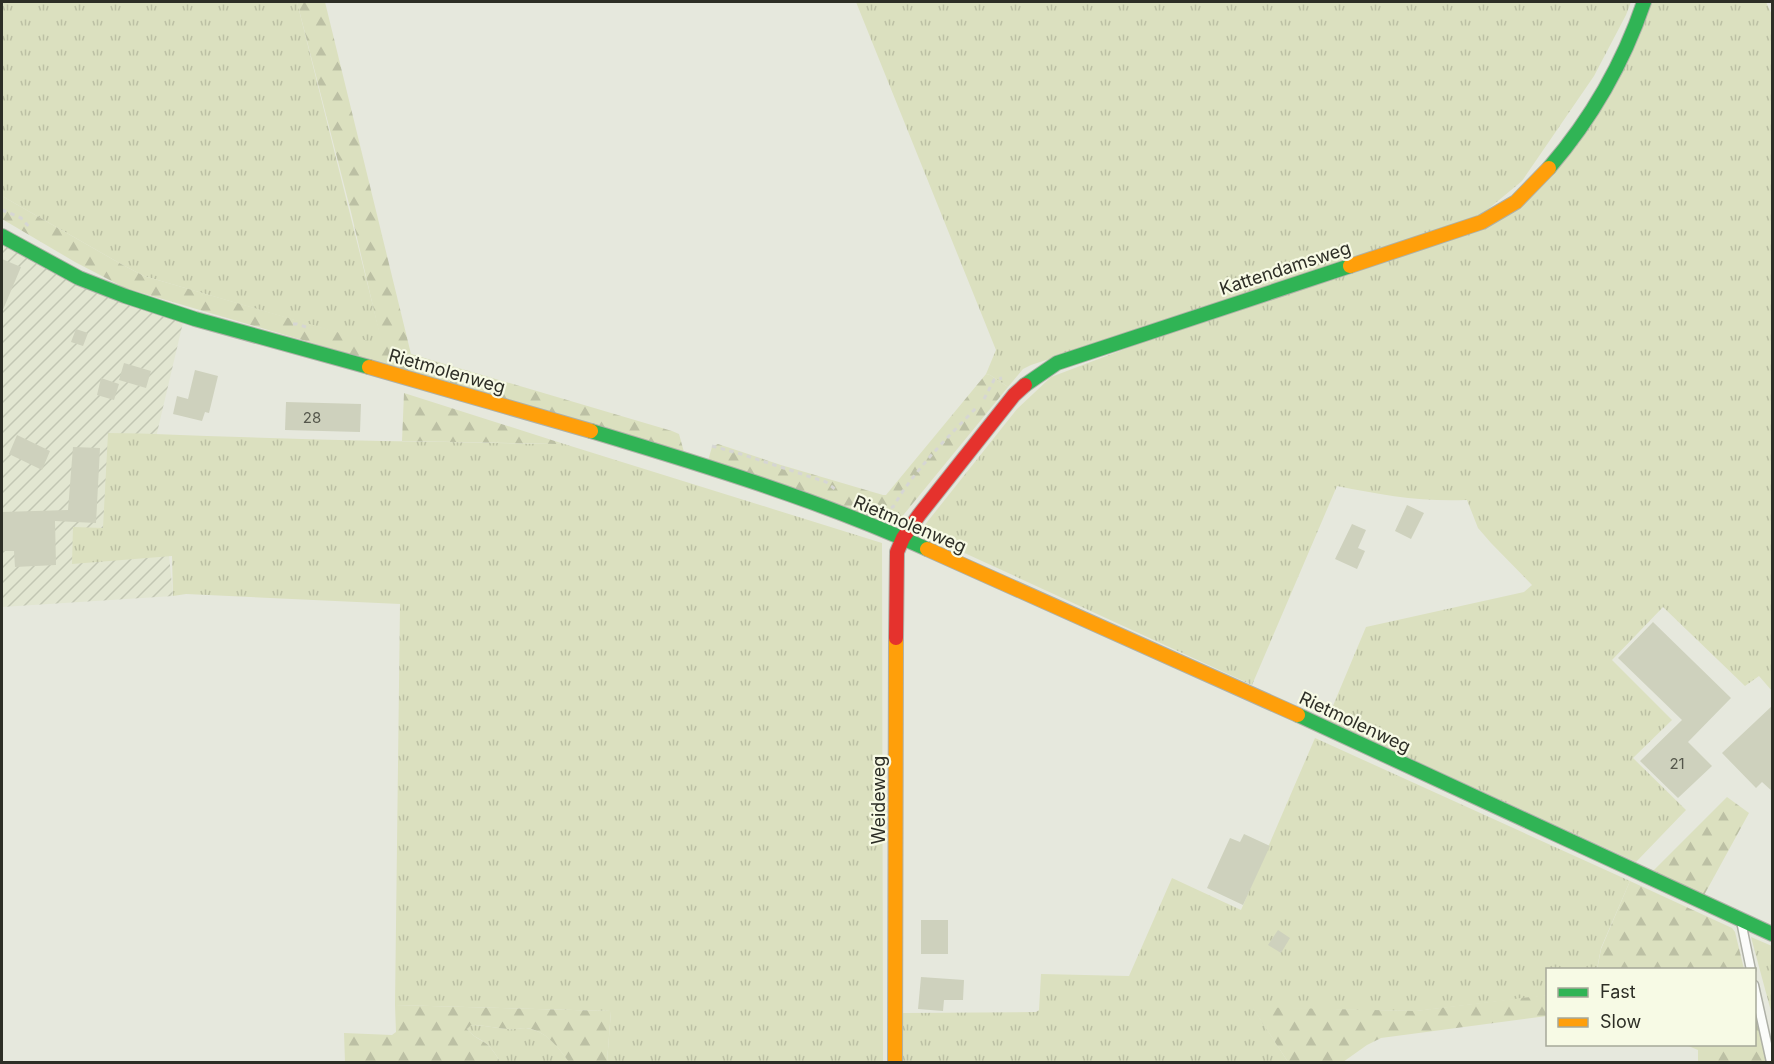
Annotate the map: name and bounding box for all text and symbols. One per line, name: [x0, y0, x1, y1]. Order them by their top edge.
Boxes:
street label: Kattendamsweg: [1217, 237, 1353, 299]
street label: Rietmolenweg: [386, 344, 508, 398]
house number: 28: [303, 408, 321, 427]
street label: Rietmolenweg: [851, 491, 969, 557]
street label: Rietmolenweg: [1296, 687, 1414, 757]
house number: 21: [1669, 754, 1685, 773]
street label: Weideweg: [868, 756, 889, 844]
legend: [1546, 968, 1756, 1046]
text: Fast: [1600, 981, 1636, 1002]
text: Slow: [1600, 1011, 1641, 1032]

